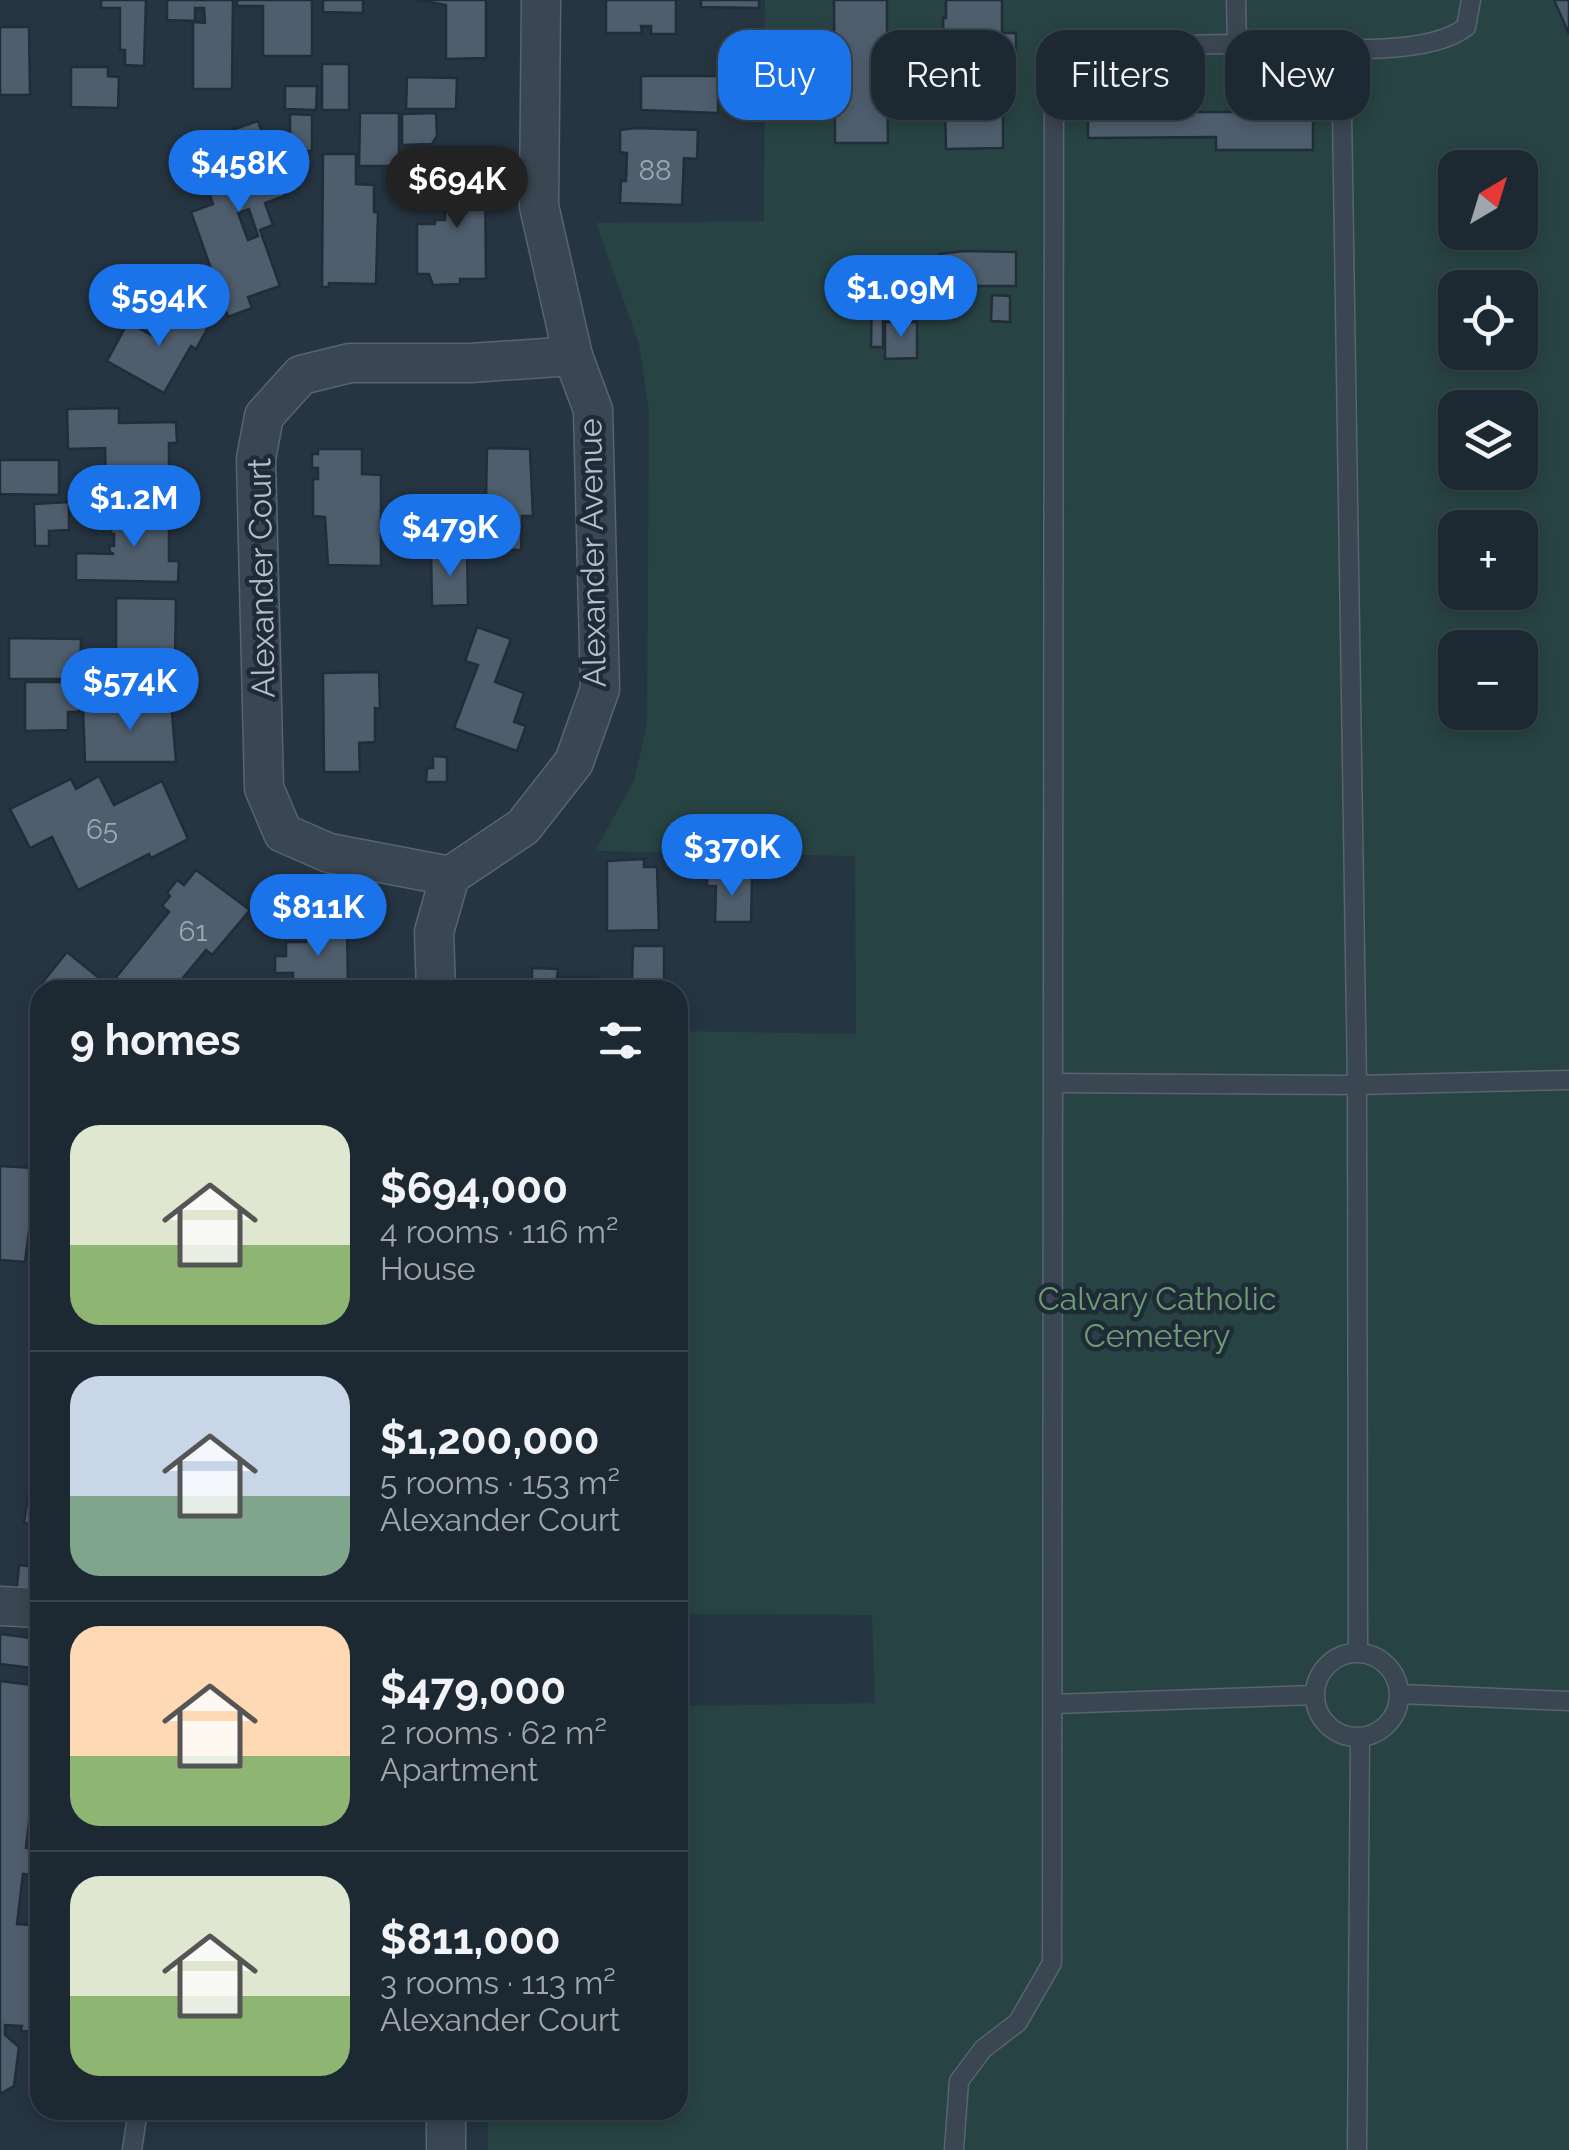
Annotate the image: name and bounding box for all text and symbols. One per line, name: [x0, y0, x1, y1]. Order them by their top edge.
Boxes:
chip: Buy: [718, 30, 851, 120]
chip: Rent: [871, 30, 1016, 120]
chip: Filters: [1036, 30, 1205, 120]
chip: New: [1225, 30, 1370, 120]
pin: $458K: [169, 130, 309, 215]
text: $458K: [190, 144, 288, 181]
pin: $694K: [387, 146, 527, 231]
north arrow: [1438, 150, 1538, 250]
map controls: [1438, 150, 1538, 730]
house number: 88: [638, 154, 672, 187]
text: $694K: [408, 160, 506, 197]
pin: $1.09M: [820, 255, 982, 340]
pin: $594K: [89, 264, 229, 349]
text: $1.09M: [846, 269, 956, 306]
button: locate: [1438, 270, 1538, 370]
text: $594K: [111, 278, 207, 315]
button: layers: [1438, 390, 1538, 490]
street label: Alexander Avenue: [571, 418, 613, 688]
street label: Alexander Court: [240, 457, 282, 698]
pin: $1.2M: [64, 465, 204, 550]
text: $1.2M: [89, 479, 179, 516]
pin: $479K: [380, 494, 520, 579]
text: $479K: [402, 508, 498, 545]
button: +: [1438, 510, 1538, 610]
button: −: [1438, 630, 1538, 730]
pin: $574K: [60, 648, 200, 733]
text: $574K: [83, 662, 177, 699]
house number: 65: [86, 813, 118, 846]
pin: $370K: [662, 814, 802, 899]
text: $370K: [684, 828, 780, 865]
pin: $811K: [248, 874, 388, 959]
text: $811K: [272, 888, 364, 925]
house number: 61: [179, 915, 207, 948]
icon: filters: [593, 1013, 648, 1068]
text: 9 homes: [70, 1016, 241, 1065]
text: $694,000: [380, 1164, 568, 1213]
icon: home: [150, 1165, 270, 1285]
text: 4 rooms · 116 m²: [380, 1213, 618, 1250]
text: House: [380, 1250, 476, 1287]
park label: Calvary Catholic Cemetery: [1038, 1280, 1276, 1354]
text: $1,200,000: [380, 1415, 600, 1464]
icon: home: [150, 1416, 270, 1536]
text: 5 rooms · 153 m²: [380, 1464, 620, 1501]
text: Alexander Court: [380, 1501, 620, 1538]
text: $479,000: [380, 1665, 566, 1714]
icon: home: [150, 1666, 270, 1786]
text: 2 rooms · 62 m²: [380, 1714, 607, 1751]
text: Apartment: [380, 1751, 538, 1788]
text: $811,000: [380, 1915, 561, 1964]
icon: home: [150, 1916, 270, 2036]
text: 3 rooms · 113 m²: [380, 1964, 616, 2001]
text: Alexander Court: [380, 2001, 620, 2038]

